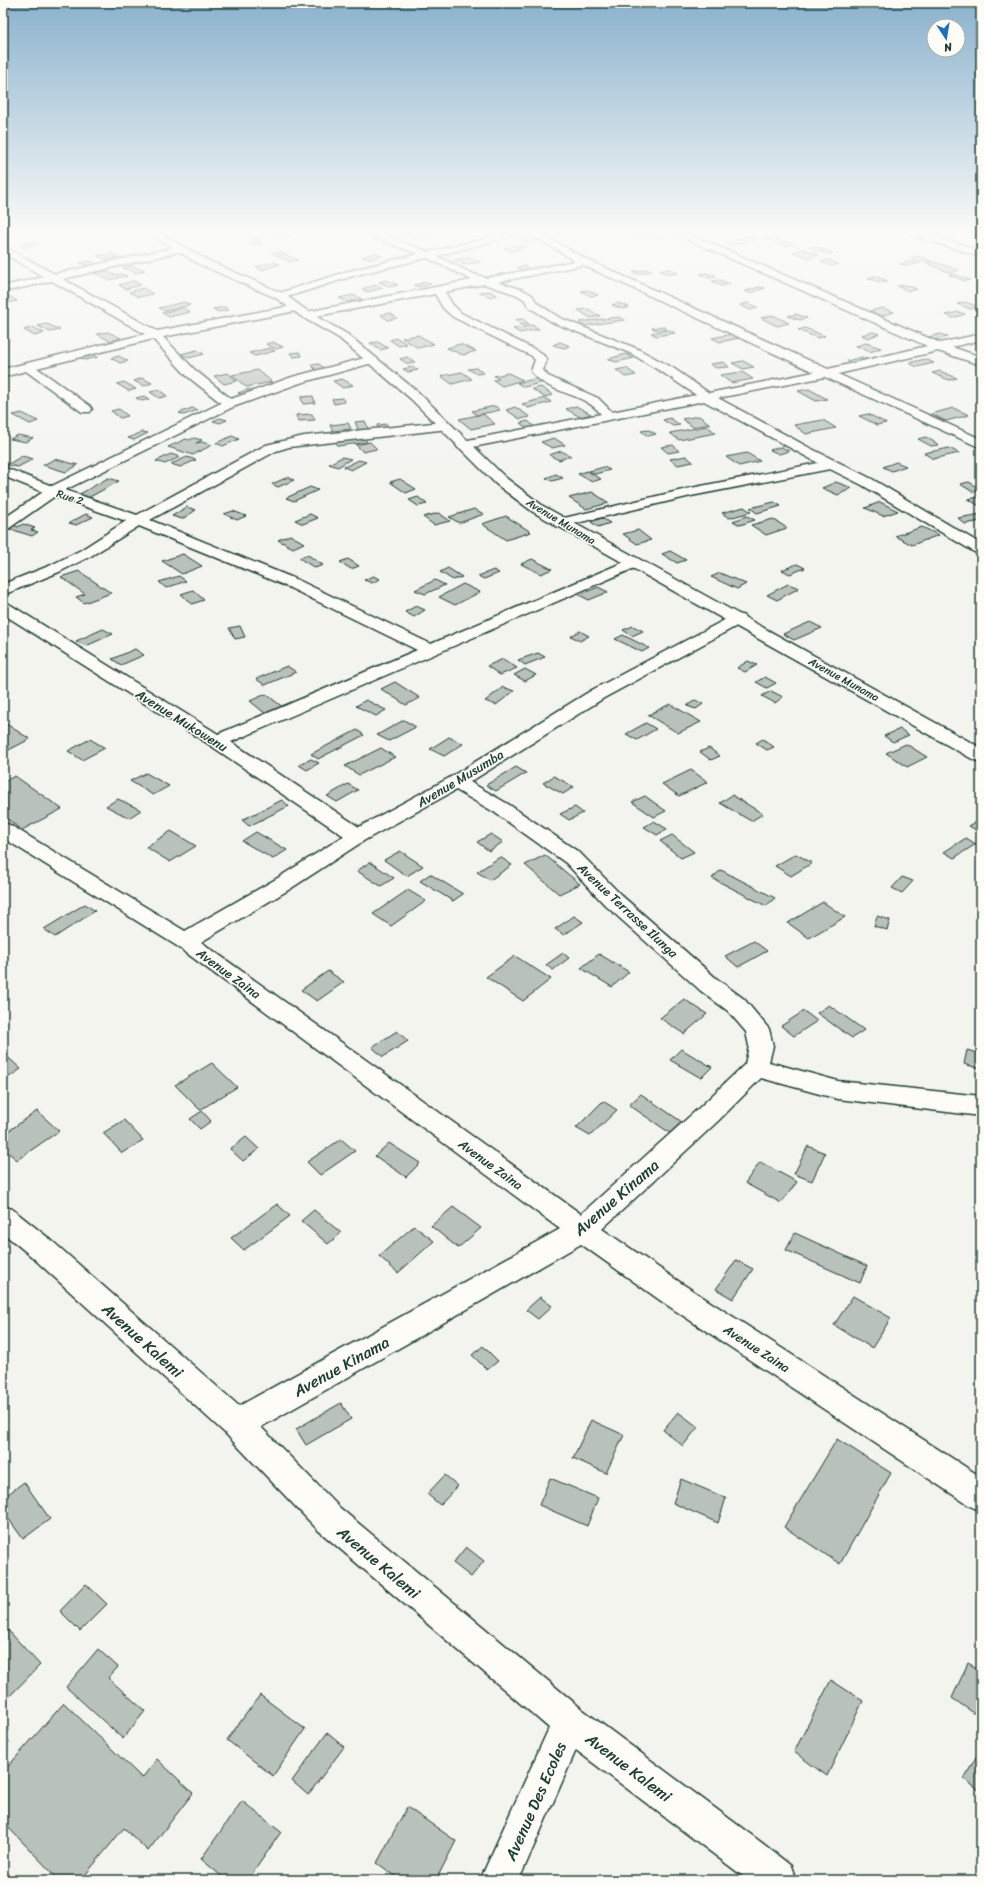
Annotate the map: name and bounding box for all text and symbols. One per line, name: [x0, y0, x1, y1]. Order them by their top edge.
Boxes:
north arrow: [926, 18, 966, 58]
text: N: [942, 37, 955, 57]
street label: Rue 2: [54, 484, 86, 511]
street label: Avenue Munama: [521, 493, 600, 550]
street label: Avenue Munama: [804, 652, 883, 707]
street label: Avenue Mukowenu: [130, 682, 232, 758]
street label: Avenue Musumba: [411, 743, 509, 814]
street label: Avenue Terrasse Ilunga: [571, 856, 684, 964]
street label: Avenue Zaina: [191, 941, 266, 1005]
street label: Avenue Zaina: [453, 1132, 528, 1196]
street label: Avenue Kinama: [566, 1152, 666, 1244]
street label: Avenue Kalemi: [94, 1295, 191, 1386]
street label: Avenue Zaina: [718, 1318, 795, 1379]
street label: Avenue Kinama: [287, 1328, 395, 1405]
street label: Avenue Kalemi: [329, 1518, 428, 1607]
street label: Avenue Kalemi: [578, 1724, 679, 1810]
street label: Avenue Des Ecoles: [496, 1737, 575, 1866]

